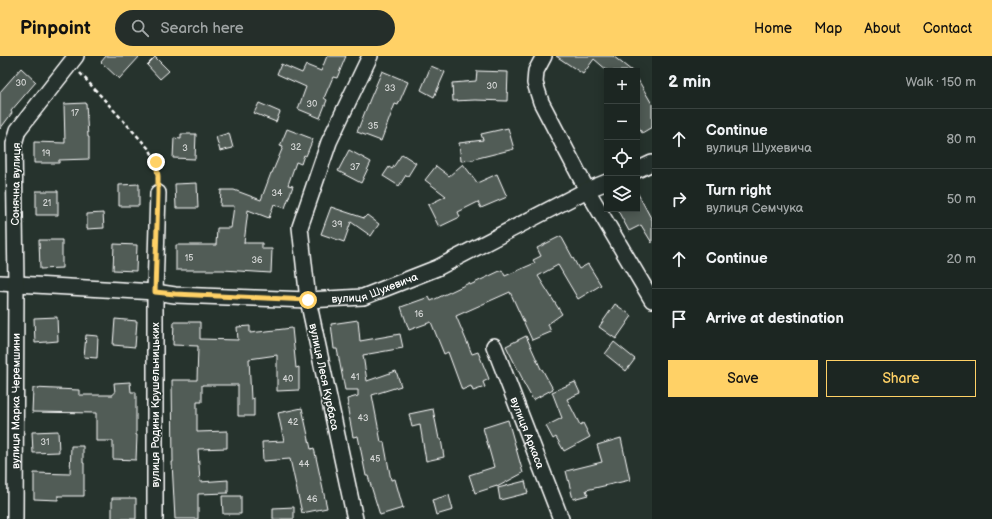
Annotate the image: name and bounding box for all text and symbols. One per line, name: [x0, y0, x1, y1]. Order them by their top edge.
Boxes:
search box: [115, 10, 395, 46]
text: Pinpoint: [20, 17, 91, 40]
icon: search: [129, 17, 151, 39]
text: Search here: [161, 19, 244, 38]
text: Home: [754, 20, 792, 37]
text: Map: [814, 20, 842, 37]
text: About: [864, 20, 901, 37]
text: Contact: [923, 20, 972, 37]
map controls: [604, 68, 640, 212]
button: +: [604, 68, 640, 104]
text: 2 min: [668, 72, 711, 92]
text: Walk · 150 m: [905, 74, 976, 90]
house number: 30: [16, 78, 26, 89]
house number: 30: [487, 81, 497, 92]
house number: 33: [384, 83, 396, 94]
house number: 30: [307, 99, 317, 110]
button: −: [604, 104, 640, 140]
house number: 17: [71, 108, 80, 119]
house number: 35: [368, 121, 378, 132]
text: Continue: [706, 121, 768, 140]
icon: ahead: [668, 128, 690, 150]
text: 80 m: [947, 131, 976, 147]
button: locate: [604, 140, 640, 176]
text: вулиця Шухевича: [706, 140, 812, 156]
house number: 32: [291, 142, 302, 153]
street label: Сонячна вулиця: [9, 143, 23, 225]
house number: 3: [182, 143, 188, 154]
house number: 19: [42, 148, 50, 159]
route end: [147, 153, 165, 171]
house number: 37: [350, 162, 361, 173]
button: layers: [604, 176, 640, 212]
text: Turn right: [706, 181, 771, 200]
house number: 34: [271, 188, 283, 199]
icon: right: [668, 188, 690, 210]
text: 50 m: [947, 191, 976, 207]
house number: 21: [43, 198, 51, 209]
text: вулиця Семчука: [706, 200, 804, 216]
house number: 39: [332, 219, 342, 230]
icon: ahead: [668, 248, 690, 270]
text: Continue: [706, 249, 768, 268]
text: 20 m: [946, 251, 976, 267]
house number: 15: [185, 253, 193, 264]
house number: 36: [251, 255, 263, 266]
street label: вулиця Шухевича: [331, 270, 420, 305]
route start: [299, 291, 317, 309]
icon: arrive: [668, 308, 690, 330]
house number: 16: [415, 309, 424, 320]
text: Arrive at destination: [706, 309, 844, 328]
street label: вулиця Родини Крушельницьких: [149, 322, 162, 488]
street label: вулиця Леся Курбаса: [306, 322, 342, 432]
street label: вулиця Марка Черемшини: [9, 333, 22, 469]
button: Save: [668, 360, 818, 397]
button: Share: [826, 360, 976, 397]
house number: 41: [351, 372, 359, 383]
house number: 40: [283, 374, 293, 385]
street label: вулиця Аркаса: [508, 395, 548, 471]
house number: 43: [357, 413, 369, 424]
house number: 42: [288, 417, 299, 428]
house number: 31: [40, 437, 50, 448]
house number: 45: [370, 454, 380, 465]
house number: 44: [299, 459, 310, 470]
house number: 46: [307, 494, 318, 505]

